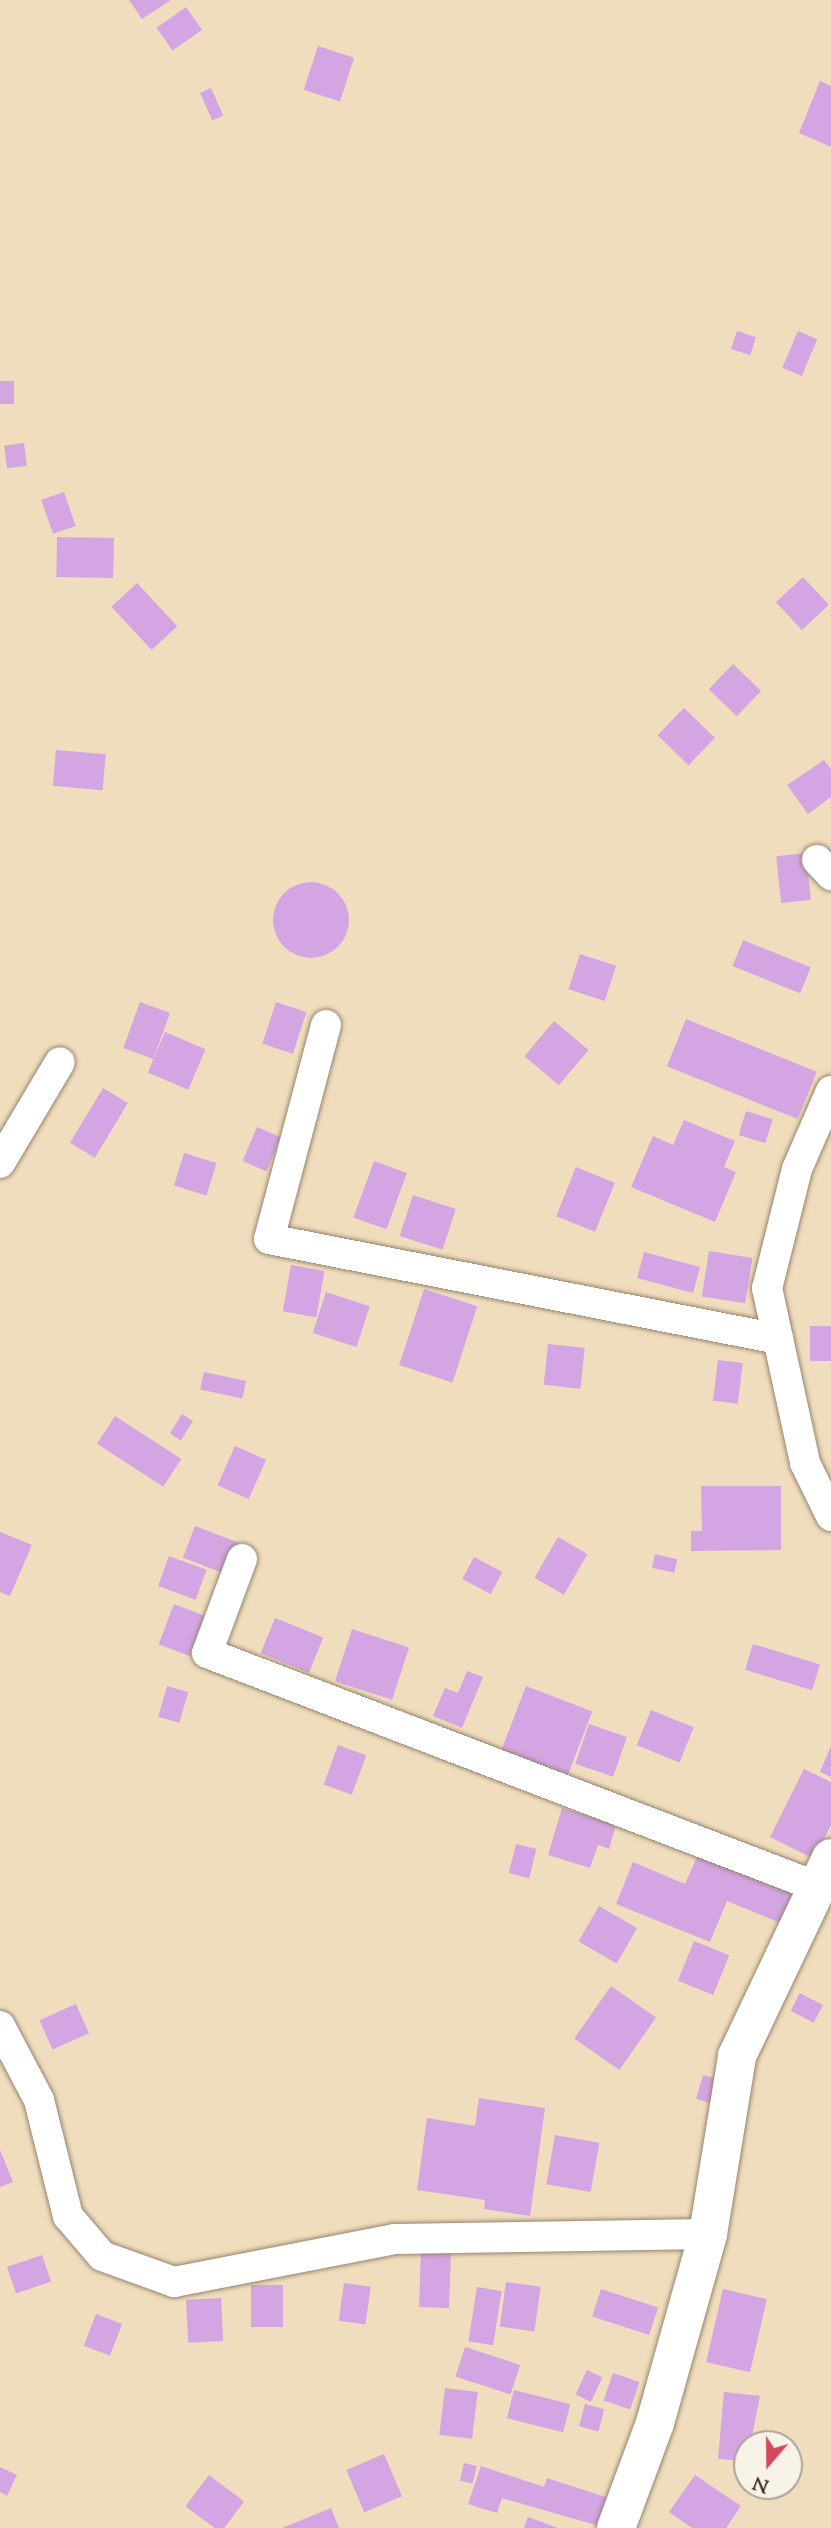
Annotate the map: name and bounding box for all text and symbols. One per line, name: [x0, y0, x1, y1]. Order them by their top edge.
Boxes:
north arrow: [733, 2430, 803, 2500]
text: N: [750, 2468, 773, 2499]

